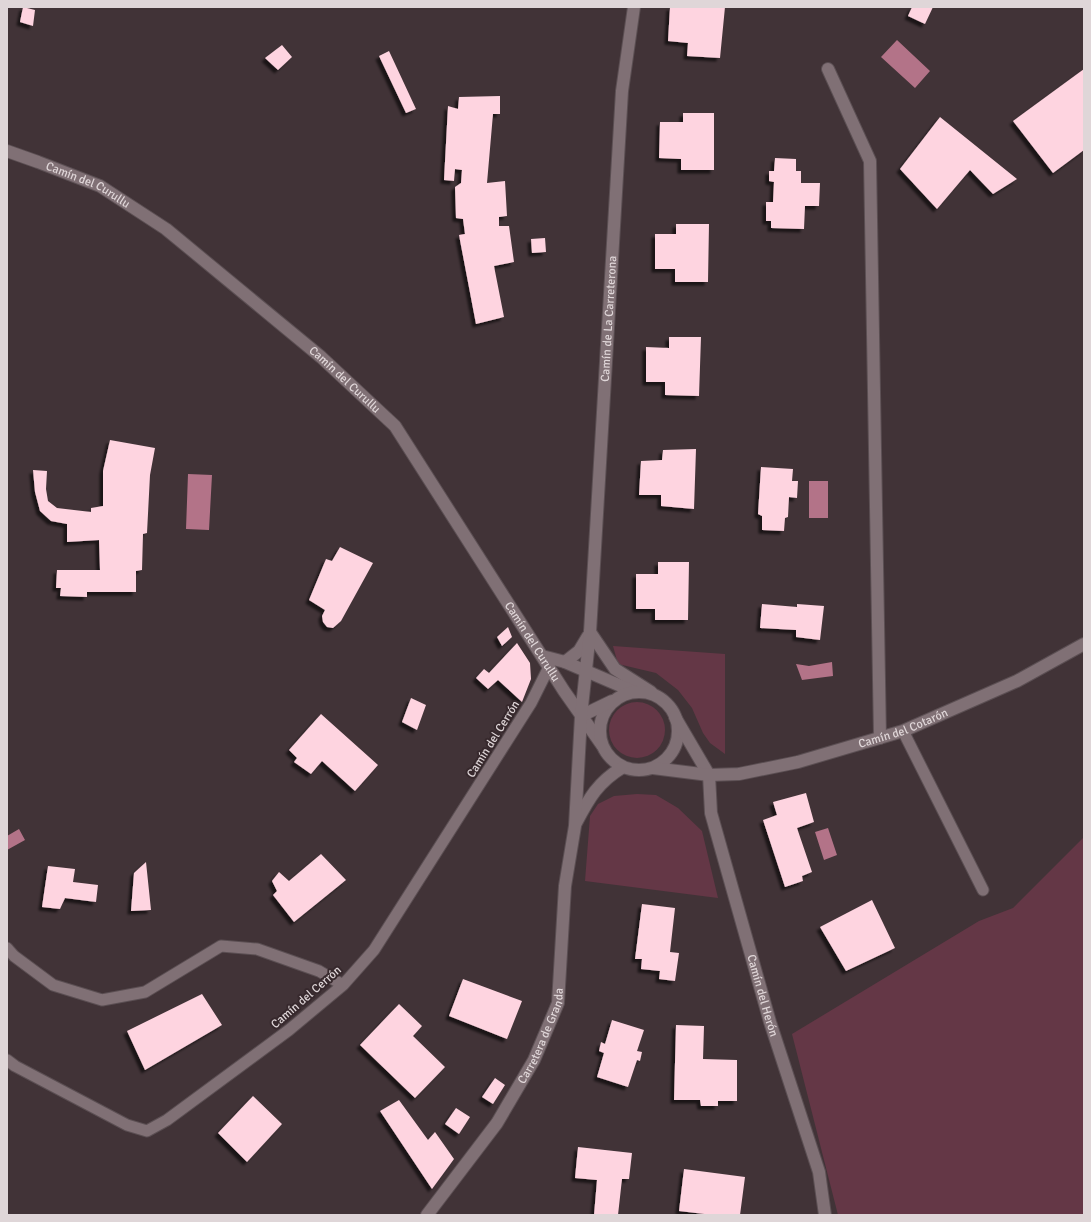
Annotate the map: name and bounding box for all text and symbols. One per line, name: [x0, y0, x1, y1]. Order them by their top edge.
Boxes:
street label: Camín del Curullu: [44, 159, 133, 212]
street label: Camín de La Carreterona: [598, 255, 620, 382]
street label: Camín del Curullu: [306, 343, 383, 417]
street label: Camín del Curullu: [501, 599, 563, 685]
street label: Camín del Cerrón: [464, 698, 523, 781]
street label: Camín del Cotarón: [857, 705, 950, 752]
street label: Camín del Herón: [743, 953, 781, 1039]
street label: Camín del Cerrón: [268, 963, 345, 1032]
street label: Carretera de Granda: [515, 987, 567, 1087]

